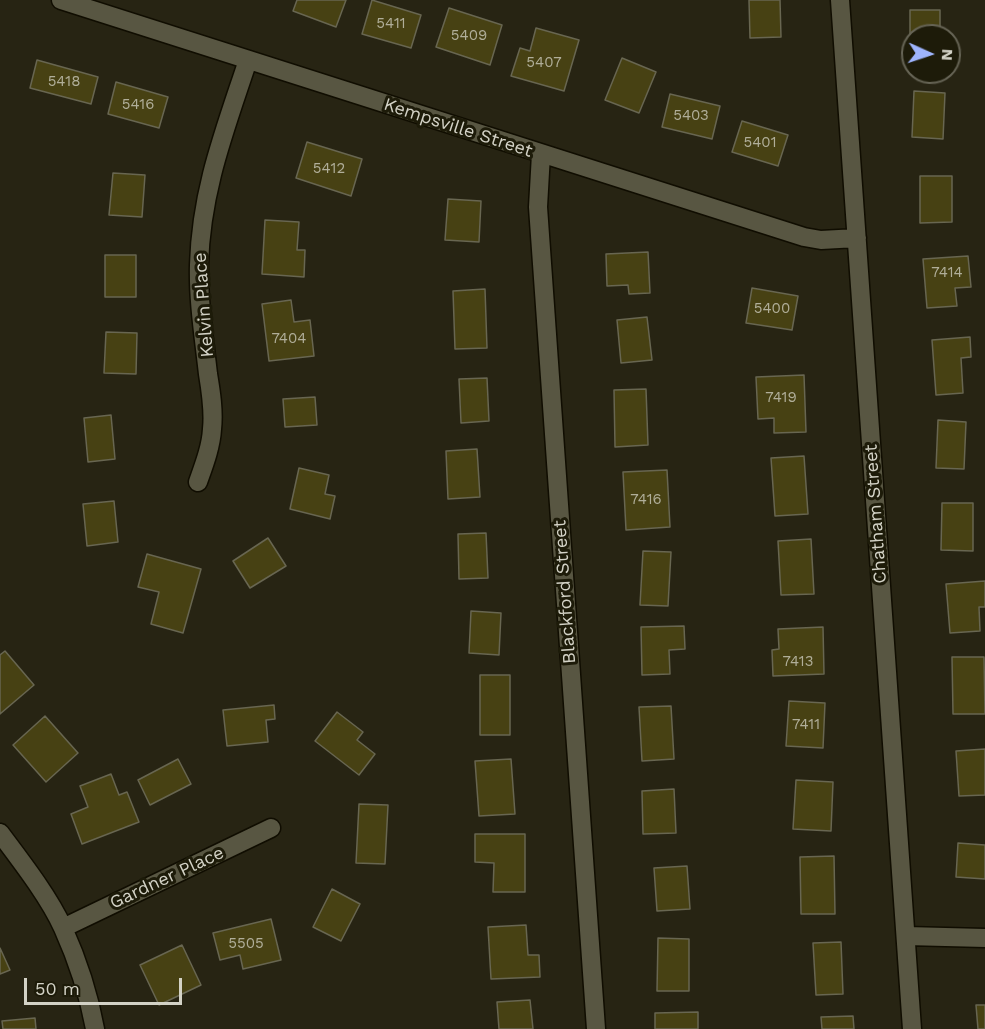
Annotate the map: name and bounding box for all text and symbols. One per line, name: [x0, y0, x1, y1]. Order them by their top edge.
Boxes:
house number: 5411: [376, 15, 406, 33]
north arrow: [901, 24, 961, 84]
house number: 5409: [451, 27, 487, 45]
text: N: [938, 48, 957, 61]
house number: 5407: [526, 54, 562, 72]
house number: 5418: [48, 73, 80, 91]
street label: Kempsville Street: [381, 94, 535, 162]
house number: 5416: [122, 96, 154, 114]
house number: 5403: [673, 107, 709, 125]
house number: 5401: [743, 134, 777, 152]
house number: 5412: [313, 160, 345, 178]
street label: Kelvin Place: [190, 252, 218, 358]
house number: 7414: [931, 264, 963, 282]
house number: 5400: [754, 300, 790, 318]
house number: 7404: [271, 330, 307, 348]
house number: 7419: [765, 389, 797, 407]
street label: Chatham Street: [860, 444, 892, 584]
house number: 7416: [630, 491, 662, 509]
street label: Blackford Street: [549, 519, 581, 665]
house number: 7413: [783, 653, 813, 671]
house number: 7411: [792, 716, 820, 734]
street label: Gardner Place: [106, 842, 228, 914]
house number: 5505: [228, 935, 264, 953]
scale bar: [27, 966, 184, 1004]
text: 50 m: [35, 978, 80, 999]

